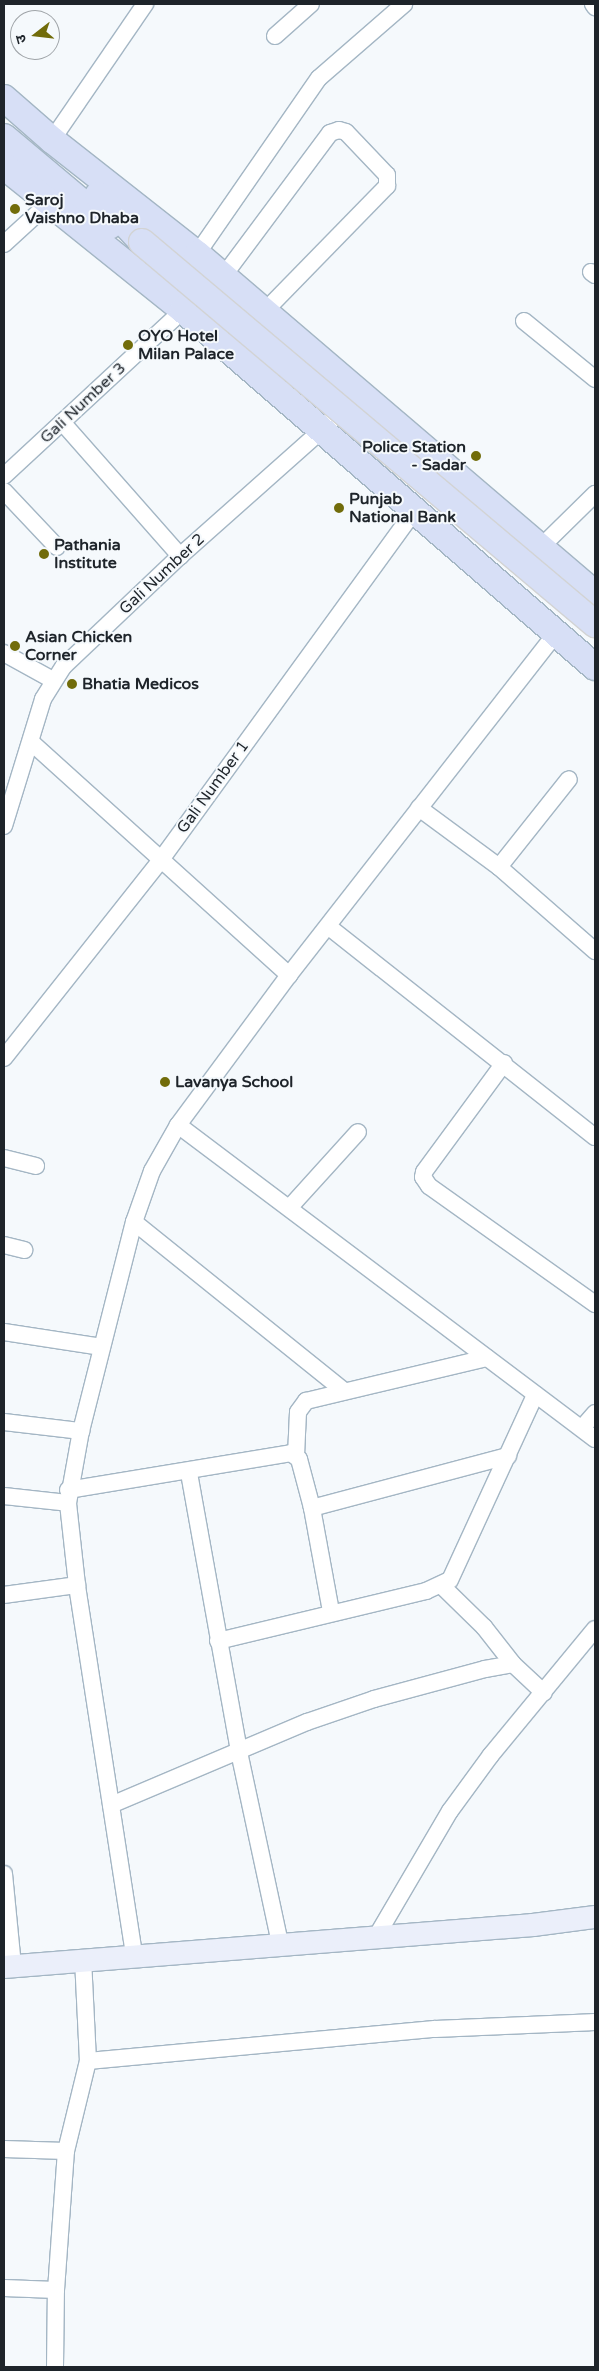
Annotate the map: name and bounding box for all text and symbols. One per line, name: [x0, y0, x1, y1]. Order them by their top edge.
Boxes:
north arrow: [10, 10, 60, 60]
text: उ: [12, 33, 30, 45]
place label: Saroj Vaishno Dhaba: [25, 190, 139, 228]
marker: Saroj Vaishno Dhaba: [9, 203, 21, 215]
place label: OYO Hotel Milan Palace: [138, 326, 234, 364]
marker: OYO Hotel Milan Palace: [122, 339, 134, 351]
street label: Gali Number 3: [36, 359, 130, 447]
place label: Police Station - Sadar: [362, 437, 466, 475]
marker: Police Station - Sadar: [470, 450, 482, 462]
place label: Punjab National Bank: [349, 489, 456, 527]
marker: Punjab National Bank: [333, 502, 345, 514]
street label: Gali Number 2: [115, 530, 209, 618]
place label: Pathania Institute: [54, 535, 121, 573]
marker: Pathania Institute: [38, 548, 50, 560]
place label: Asian Chicken Corner: [25, 627, 132, 665]
marker: Asian Chicken Corner: [9, 640, 21, 652]
place label: Bhatia Medicos: [82, 674, 199, 694]
marker: Bhatia Medicos: [66, 678, 78, 690]
street label: Gali Number 1: [173, 737, 253, 837]
place label: Lavanya School: [175, 1072, 293, 1092]
marker: Lavanya School: [159, 1076, 171, 1088]

